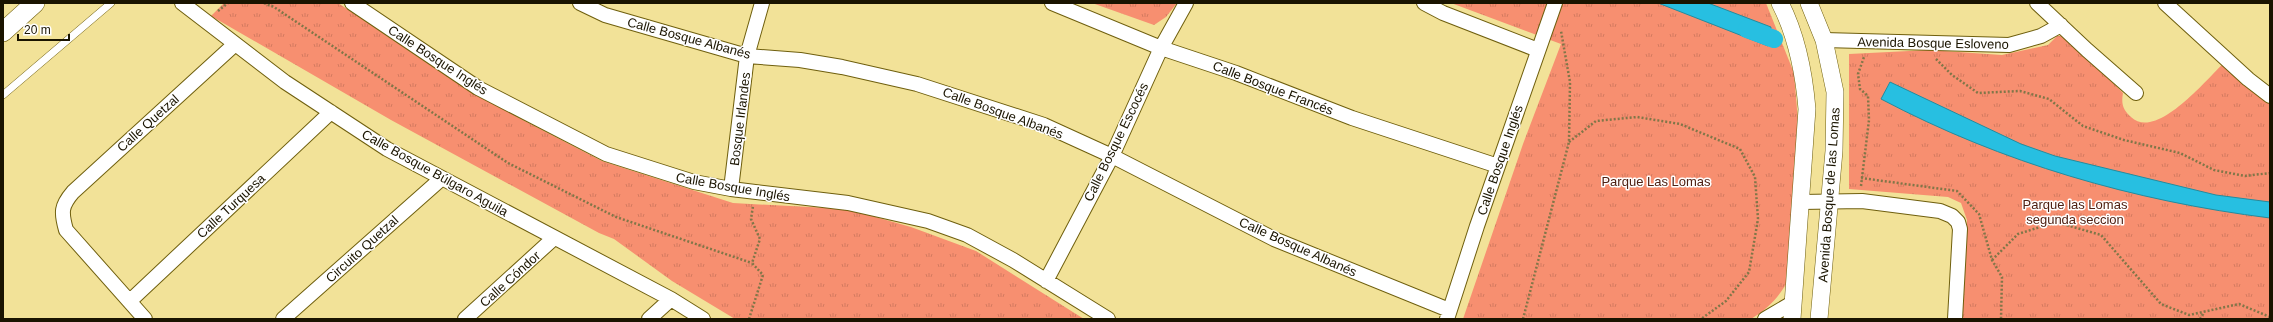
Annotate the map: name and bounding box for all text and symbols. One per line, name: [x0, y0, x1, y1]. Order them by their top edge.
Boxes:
street label: Calle Bosque Albanés: [626, 14, 753, 62]
scale bar: [18, 16, 69, 42]
street label: Calle Bosque Inglés: [385, 22, 491, 98]
text: 20 m: [24, 23, 51, 37]
street label: Avenida Bosque Esloveno: [1857, 34, 2009, 52]
street label: Calle Bosque Francés: [1211, 58, 1336, 118]
street label: Bosque Irlandes: [727, 71, 753, 167]
street label: Calle Bosque Escocés: [1081, 80, 1151, 204]
street label: Calle Bosque Albanés: [941, 84, 1066, 142]
street label: Calle Quetzal: [114, 91, 182, 155]
street label: Calle Bosque Inglés: [1474, 102, 1526, 217]
street label: Avenida Bosque de las Lomas: [1815, 107, 1843, 283]
street label: Calle Bosque Búlgaro Aguila: [359, 126, 511, 220]
street label: Calle Turquesa: [194, 170, 269, 241]
street label: Calle Bosque Inglés: [675, 170, 792, 205]
park label: Parque Las Lomas: [1601, 174, 1711, 189]
park label: Parque las Lomas segunda seccion: [2023, 197, 2128, 227]
street label: Circuito Quetzal: [323, 212, 401, 286]
street label: Calle Bosque Albanés: [1237, 214, 1360, 280]
street label: Calle Cóndor: [477, 248, 544, 310]

